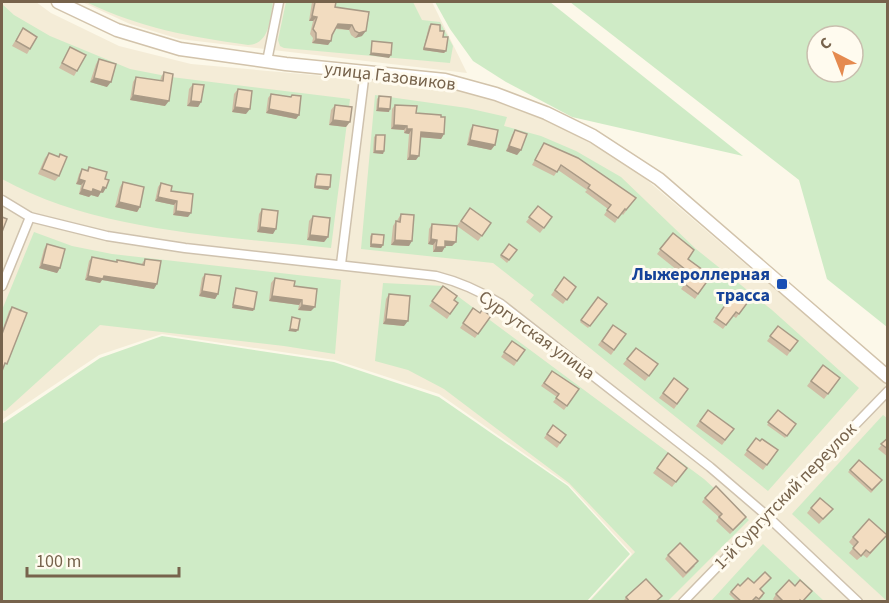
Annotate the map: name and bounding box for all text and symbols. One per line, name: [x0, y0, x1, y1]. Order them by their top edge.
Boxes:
north arrow: [805, 24, 865, 84]
text: С: [815, 32, 836, 55]
street label: улица Газовиков: [323, 56, 457, 97]
place label: Лыжероллерная трасса: [631, 262, 770, 308]
marker: Лыжероллерная трасса: [775, 277, 789, 291]
street label: Сургутская улица: [473, 285, 600, 386]
street label: 1-й Сургутский переулок: [708, 417, 862, 575]
scale bar: [27, 540, 178, 578]
text: 100 m: [36, 549, 81, 574]

